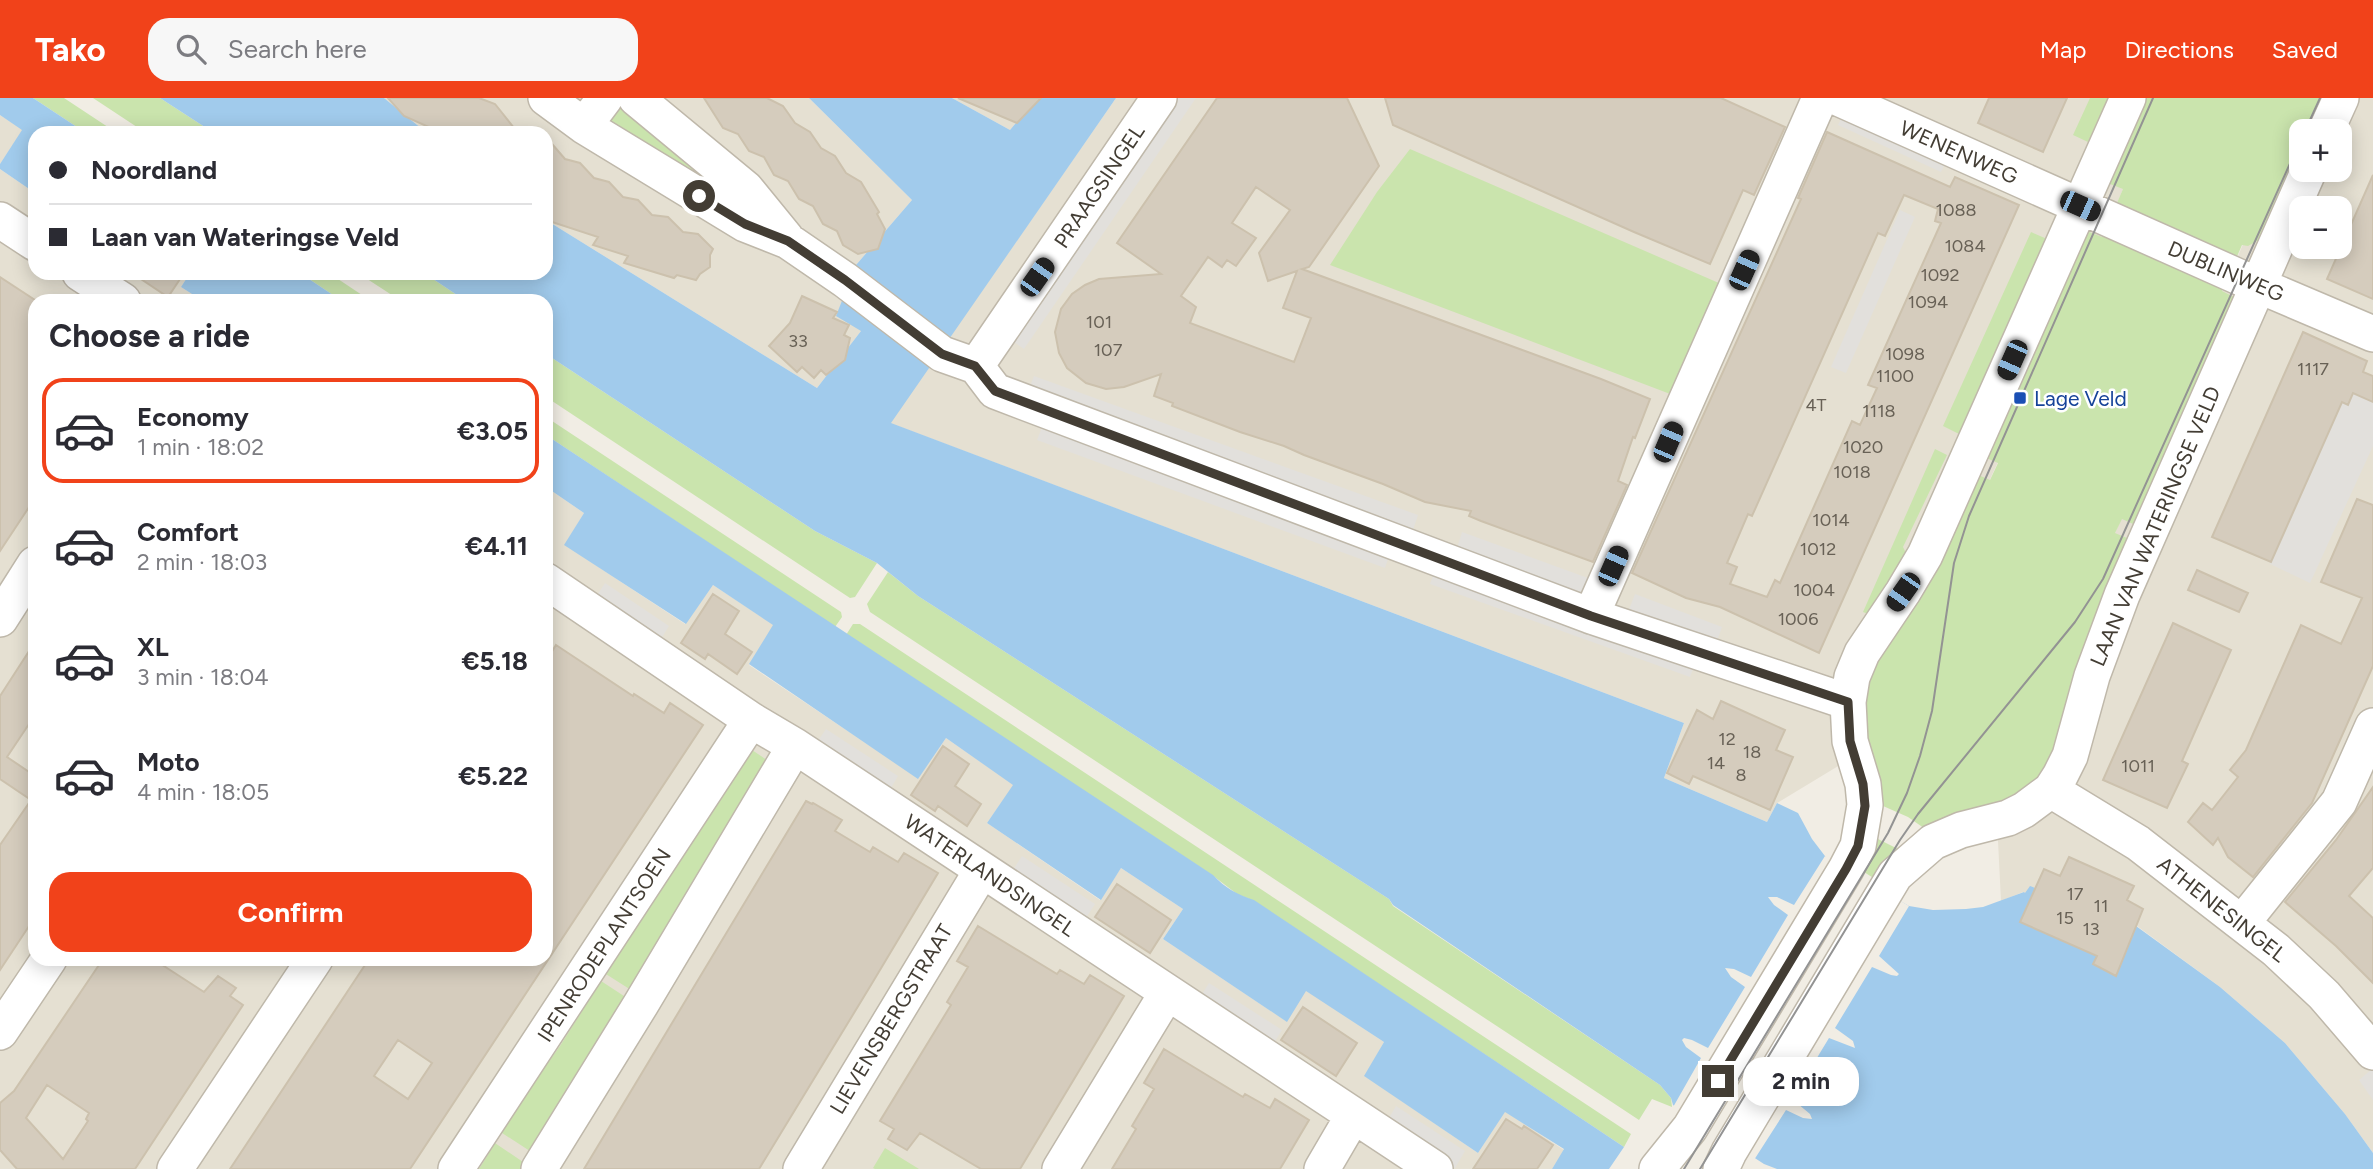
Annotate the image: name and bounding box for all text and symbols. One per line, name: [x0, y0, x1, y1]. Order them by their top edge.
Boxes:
search box: [148, 18, 638, 81]
text: Tako: [35, 30, 106, 69]
icon: search: [172, 30, 210, 68]
text: Search here: [228, 33, 367, 65]
text: Map: [2040, 35, 2086, 64]
text: Directions: [2124, 35, 2234, 64]
text: Saved: [2272, 35, 2338, 64]
street label: WENENWEG: [1896, 115, 2022, 189]
map controls: [2289, 119, 2352, 259]
button: +: [2289, 119, 2352, 182]
street label: PRAAGSINGEL: [1049, 120, 1149, 252]
text: Noordland: [91, 154, 217, 186]
route start: [683, 180, 715, 212]
car: [2057, 188, 2104, 224]
button: −: [2289, 196, 2352, 259]
house number: 1088: [1935, 199, 1977, 221]
text: Laan van Wateringse Veld: [91, 221, 399, 253]
house number: 1084: [1944, 235, 1986, 257]
street label: DUBLINWEG: [2164, 235, 2288, 307]
car: [1726, 247, 1763, 293]
car: [1017, 254, 1058, 300]
house number: 1092: [1920, 264, 1960, 286]
house number: 1094: [1908, 291, 1948, 313]
house number: 101: [1086, 311, 1112, 333]
text: Choose a ride: [49, 317, 250, 355]
house number: 33: [788, 330, 808, 352]
car: [1994, 337, 2031, 383]
house number: 107: [1094, 339, 1123, 361]
house number: 1098: [1885, 343, 1925, 365]
house number: 1117: [2297, 358, 2329, 380]
house number: 1100: [1876, 365, 1914, 387]
street label: LAAN VAN WATERINGSE VELD: [2085, 382, 2225, 670]
place label: Lage Veld: [2034, 386, 2127, 411]
marker: Lage Veld: [2012, 390, 2028, 406]
house number: 4T: [1805, 394, 1827, 416]
icon: car: [53, 399, 116, 462]
house number: 1118: [1862, 400, 1896, 422]
text: Economy: [137, 401, 249, 433]
text: €3.05: [457, 415, 528, 447]
car: [1651, 419, 1686, 465]
text: 1 min · 18:02: [137, 433, 264, 461]
house number: 1020: [1843, 436, 1883, 458]
house number: 1018: [1833, 461, 1871, 483]
house number: 1014: [1812, 509, 1850, 531]
icon: car: [53, 514, 116, 577]
text: Comfort: [137, 516, 239, 548]
text: €4.11: [465, 530, 528, 562]
house number: 1012: [1800, 538, 1836, 560]
car: [1595, 543, 1632, 589]
text: 2 min · 18:03: [137, 548, 267, 576]
car: [1883, 569, 1924, 615]
house number: 1004: [1793, 579, 1835, 601]
house number: 1006: [1778, 608, 1818, 630]
icon: car: [53, 629, 116, 692]
text: XL: [137, 631, 169, 663]
text: €5.18: [461, 645, 528, 677]
text: 3 min · 18:04: [137, 663, 269, 691]
house number: 12: [1718, 728, 1736, 750]
house number: 18: [1743, 741, 1761, 763]
icon: car: [53, 744, 116, 807]
text: Moto: [137, 746, 200, 778]
house number: 14: [1707, 752, 1725, 774]
house number: 1011: [2121, 755, 2155, 777]
text: €5.22: [458, 760, 528, 792]
house number: 8: [1735, 764, 1747, 786]
text: 4 min · 18:05: [137, 778, 269, 806]
street label: WATERLANDSINGEL: [900, 809, 1080, 941]
street label: IPENRODEPLANTSOEN: [532, 843, 676, 1047]
street label: ATHENESINGEL: [2153, 851, 2291, 967]
button: Confirm: [49, 872, 532, 952]
house number: 17: [2066, 883, 2084, 905]
house number: 11: [2094, 895, 2108, 917]
house number: 15: [2056, 907, 2074, 929]
house number: 13: [2082, 918, 2100, 940]
street label: LIEVENSBERGSTRAAT: [824, 919, 958, 1118]
callout: 2 min: [1742, 1056, 1858, 1105]
route end: [1702, 1065, 1734, 1097]
text: 2 min: [1772, 1067, 1830, 1095]

